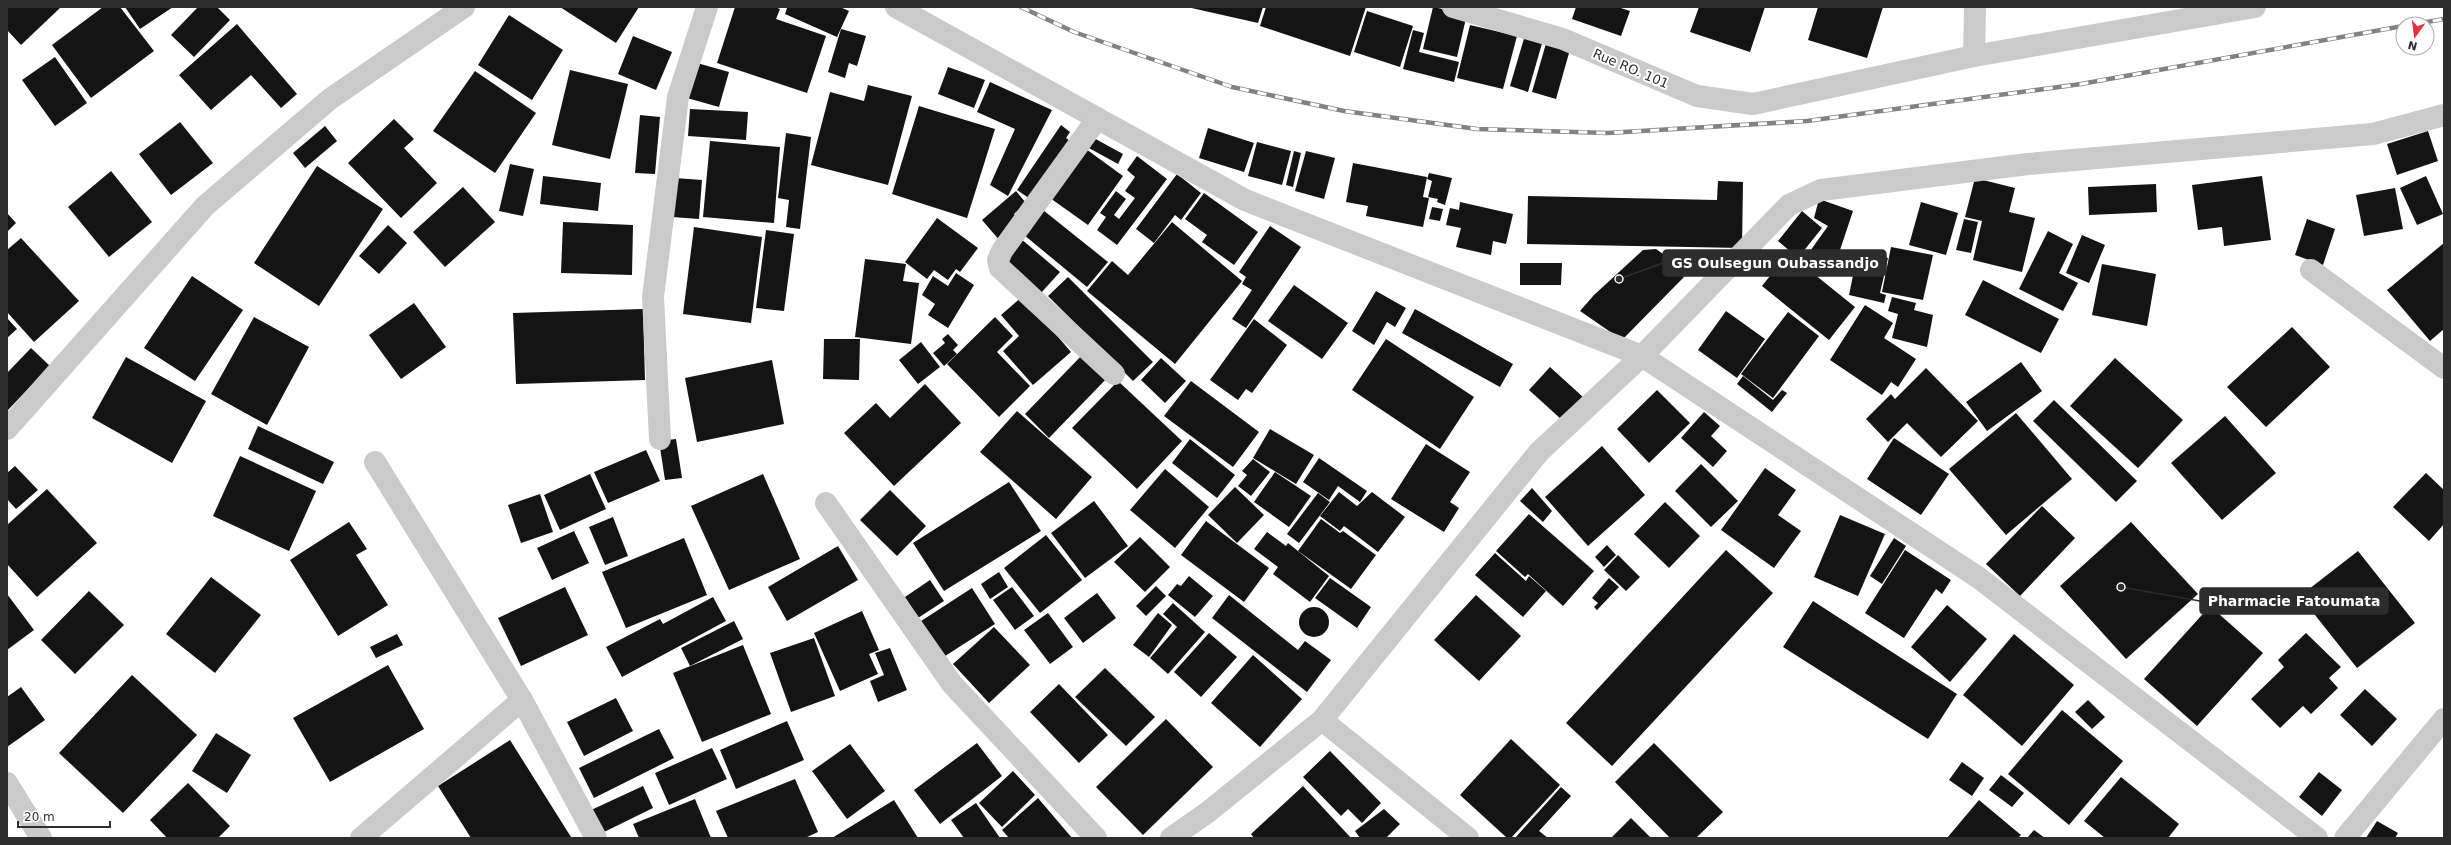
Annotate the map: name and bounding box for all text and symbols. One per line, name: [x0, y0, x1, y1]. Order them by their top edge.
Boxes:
north arrow: [2395, 16, 2435, 56]
text: N: [2407, 38, 2419, 53]
street label: Rue RO. 101: [1591, 46, 1671, 91]
callout: GS Oulsegun Oubassandjo: [1663, 250, 1886, 276]
text: GS Oulsegun Oubassandjo: [1671, 255, 1879, 271]
callout: Pharmacie Fatoumata: [2200, 588, 2388, 614]
text: Pharmacie Fatoumata: [2208, 593, 2380, 609]
scale bar: [18, 803, 110, 829]
text: 20 m: [24, 810, 55, 824]

